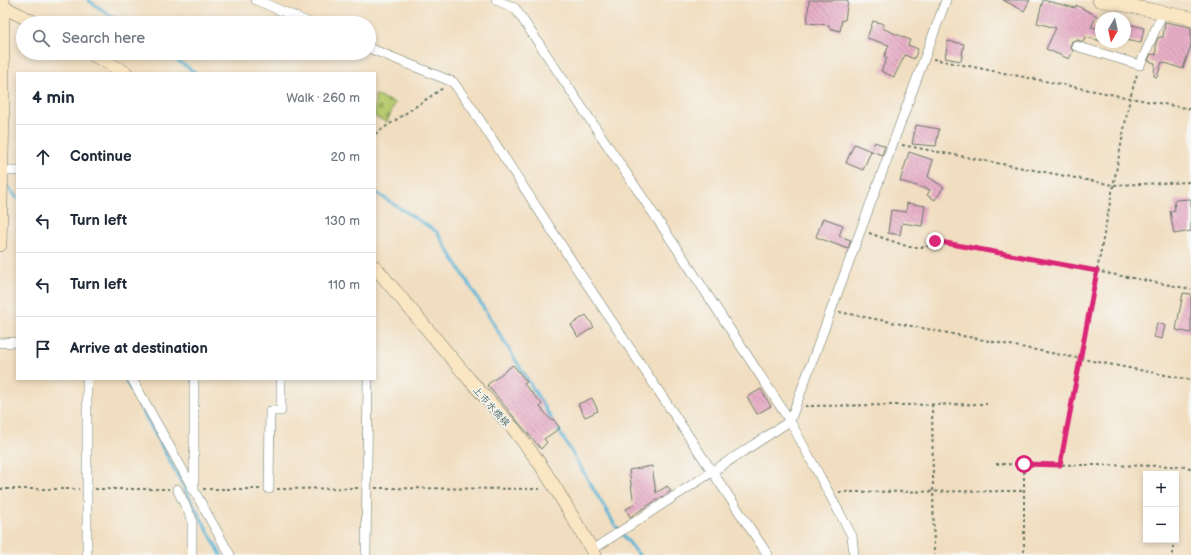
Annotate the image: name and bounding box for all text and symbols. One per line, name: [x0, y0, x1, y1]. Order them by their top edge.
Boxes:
north arrow: [1095, 12, 1131, 48]
search box: [16, 16, 376, 60]
icon: search: [30, 27, 52, 49]
text: Search here: [62, 29, 145, 48]
text: 4 min: [32, 88, 75, 108]
text: Walk · 260 m: [286, 90, 360, 106]
icon: ahead: [32, 146, 54, 168]
text: Continue: [70, 147, 132, 166]
text: 20 m: [330, 149, 360, 165]
icon: left: [32, 210, 54, 232]
text: Turn left: [70, 211, 127, 230]
text: 130 m: [325, 213, 360, 229]
route end: [926, 232, 944, 250]
icon: left: [32, 274, 54, 296]
text: Turn left: [70, 275, 127, 294]
text: 110 m: [328, 277, 360, 293]
icon: arrive: [32, 338, 54, 360]
text: Arrive at destination: [70, 339, 208, 358]
street label: 上市水橋線: [470, 384, 512, 429]
route start: [1015, 455, 1033, 473]
map controls: [1143, 471, 1179, 543]
button: +: [1143, 471, 1179, 507]
button: −: [1143, 507, 1179, 543]

